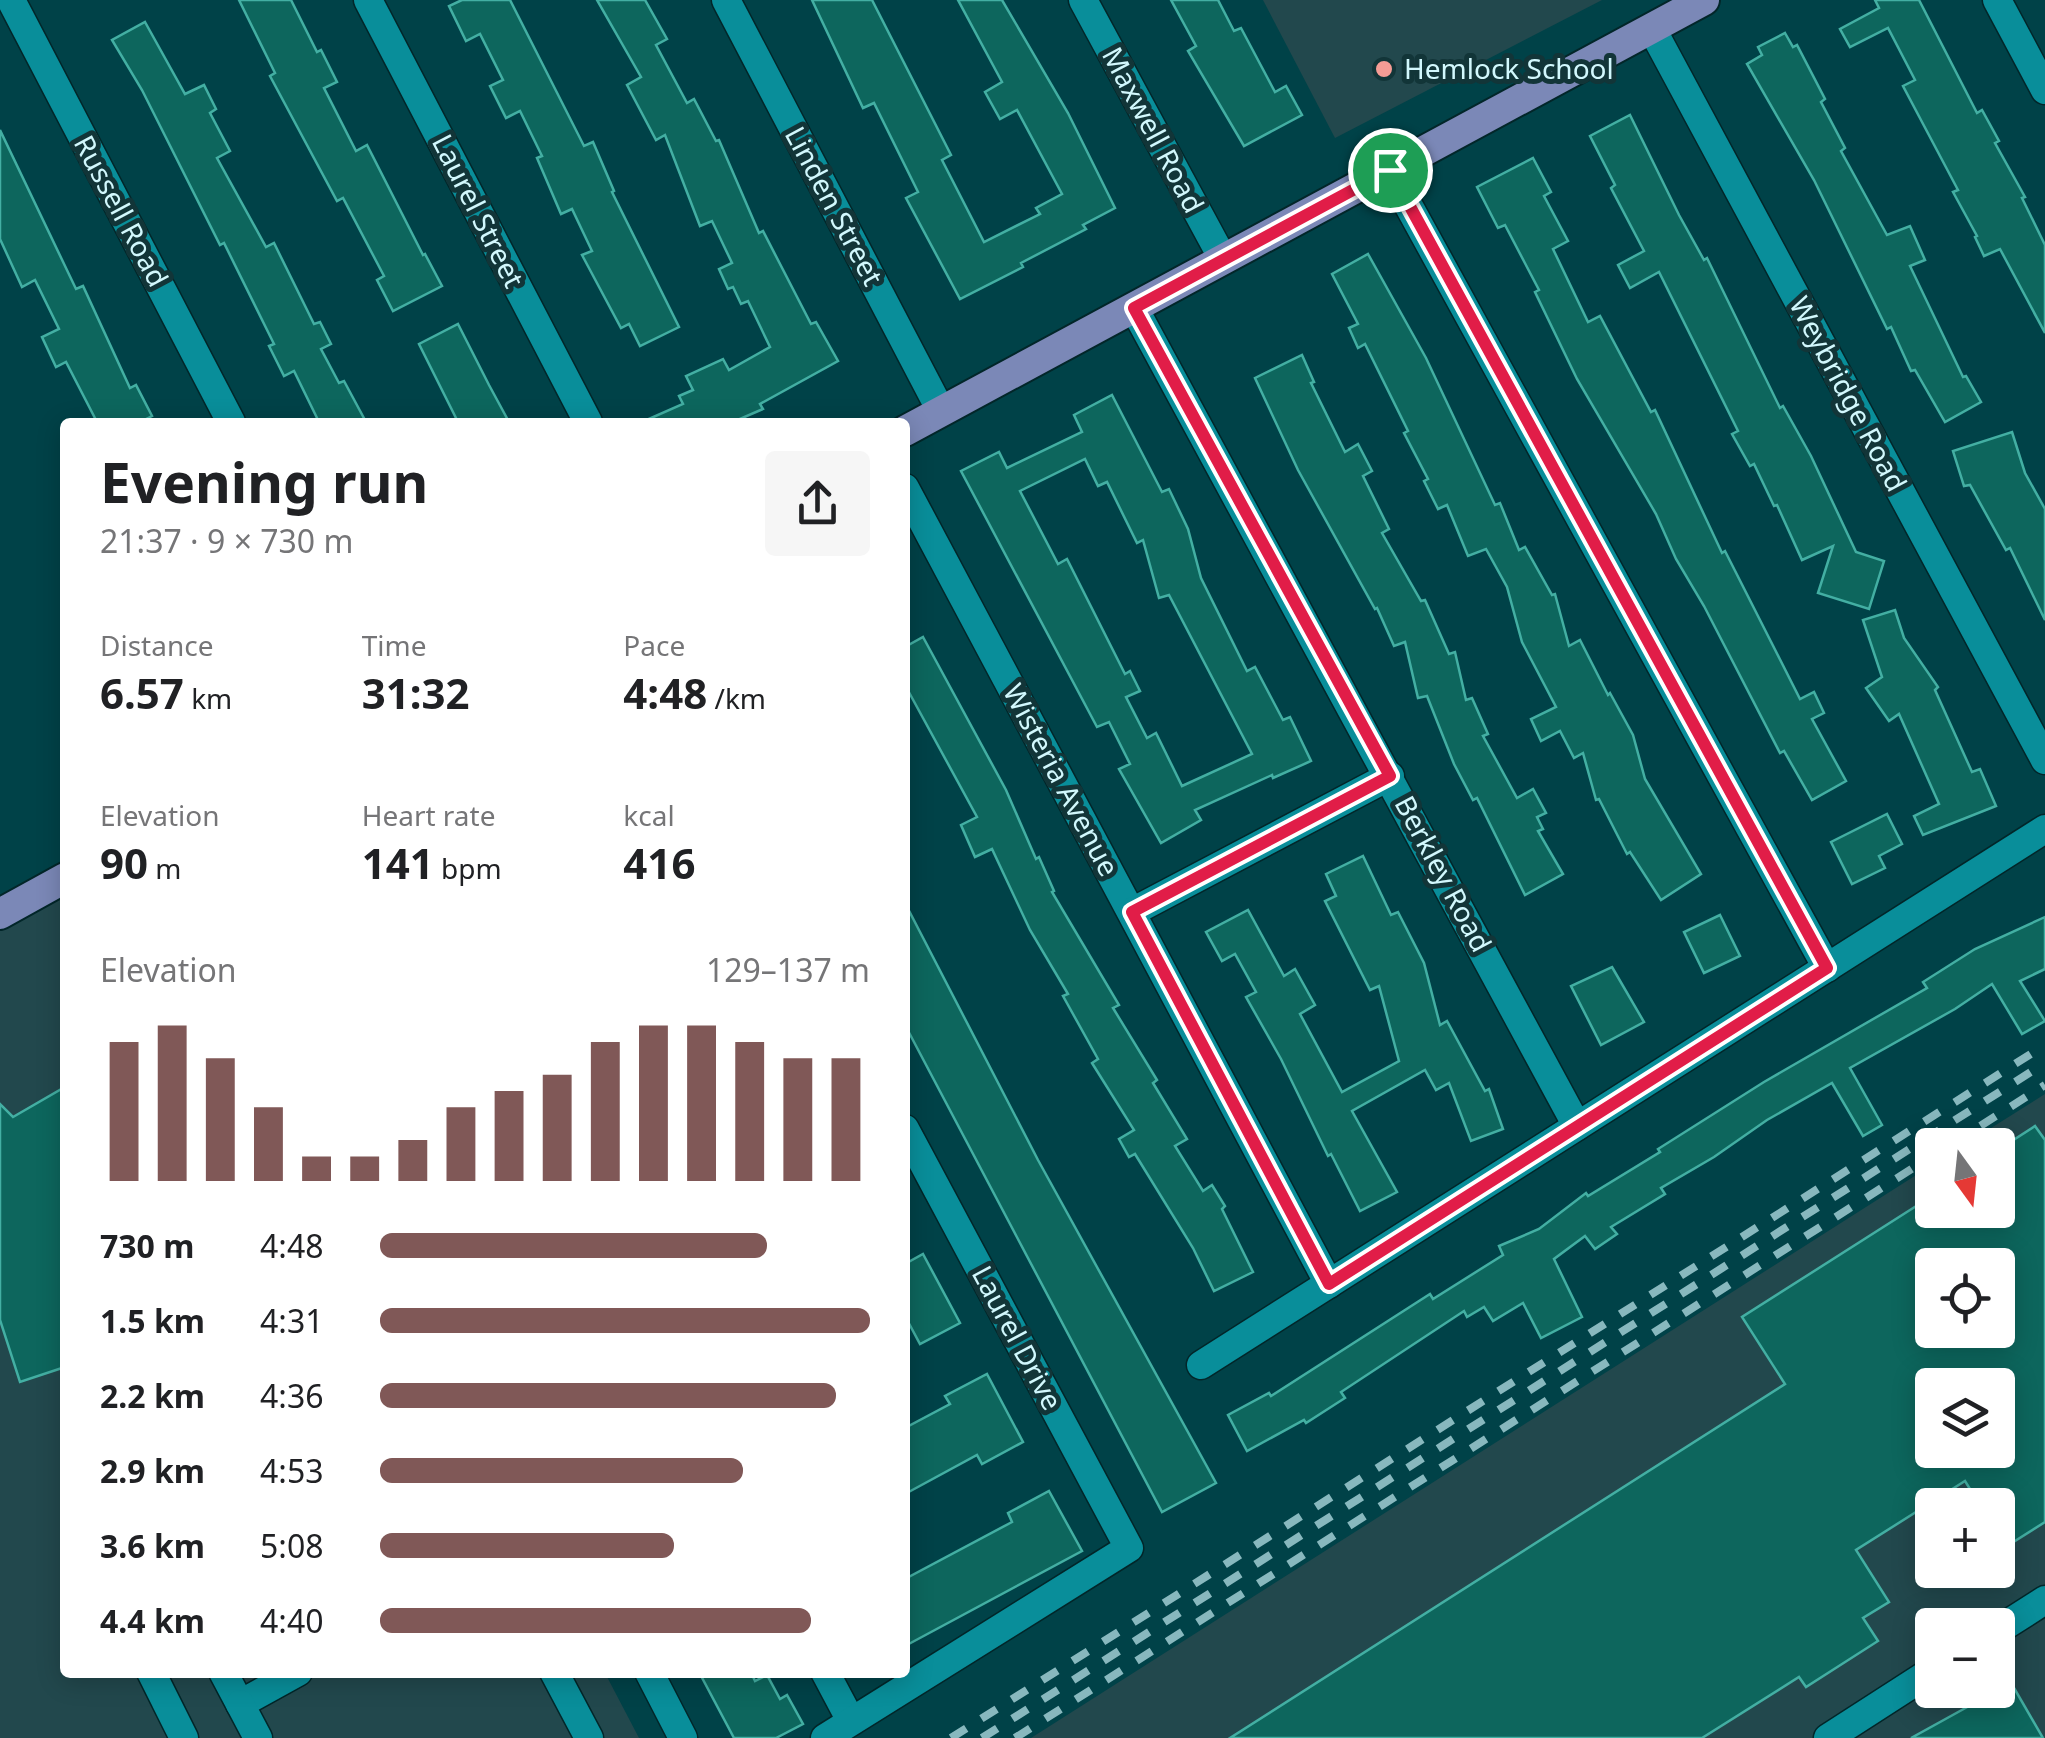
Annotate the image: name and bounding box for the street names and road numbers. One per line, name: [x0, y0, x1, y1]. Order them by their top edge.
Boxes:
street label: Maxwell Road: [1094, 40, 1214, 219]
street label: Linden Street: [777, 119, 893, 292]
street label: Laurel Street: [424, 127, 534, 294]
street label: Russell Road: [66, 128, 178, 293]
street label: Weybridge Road: [1781, 289, 1916, 498]
street label: Wisteria Avenue: [995, 677, 1129, 882]
street label: Berkley Road: [1387, 789, 1501, 958]
street label: Laurel Drive: [964, 1259, 1072, 1416]

